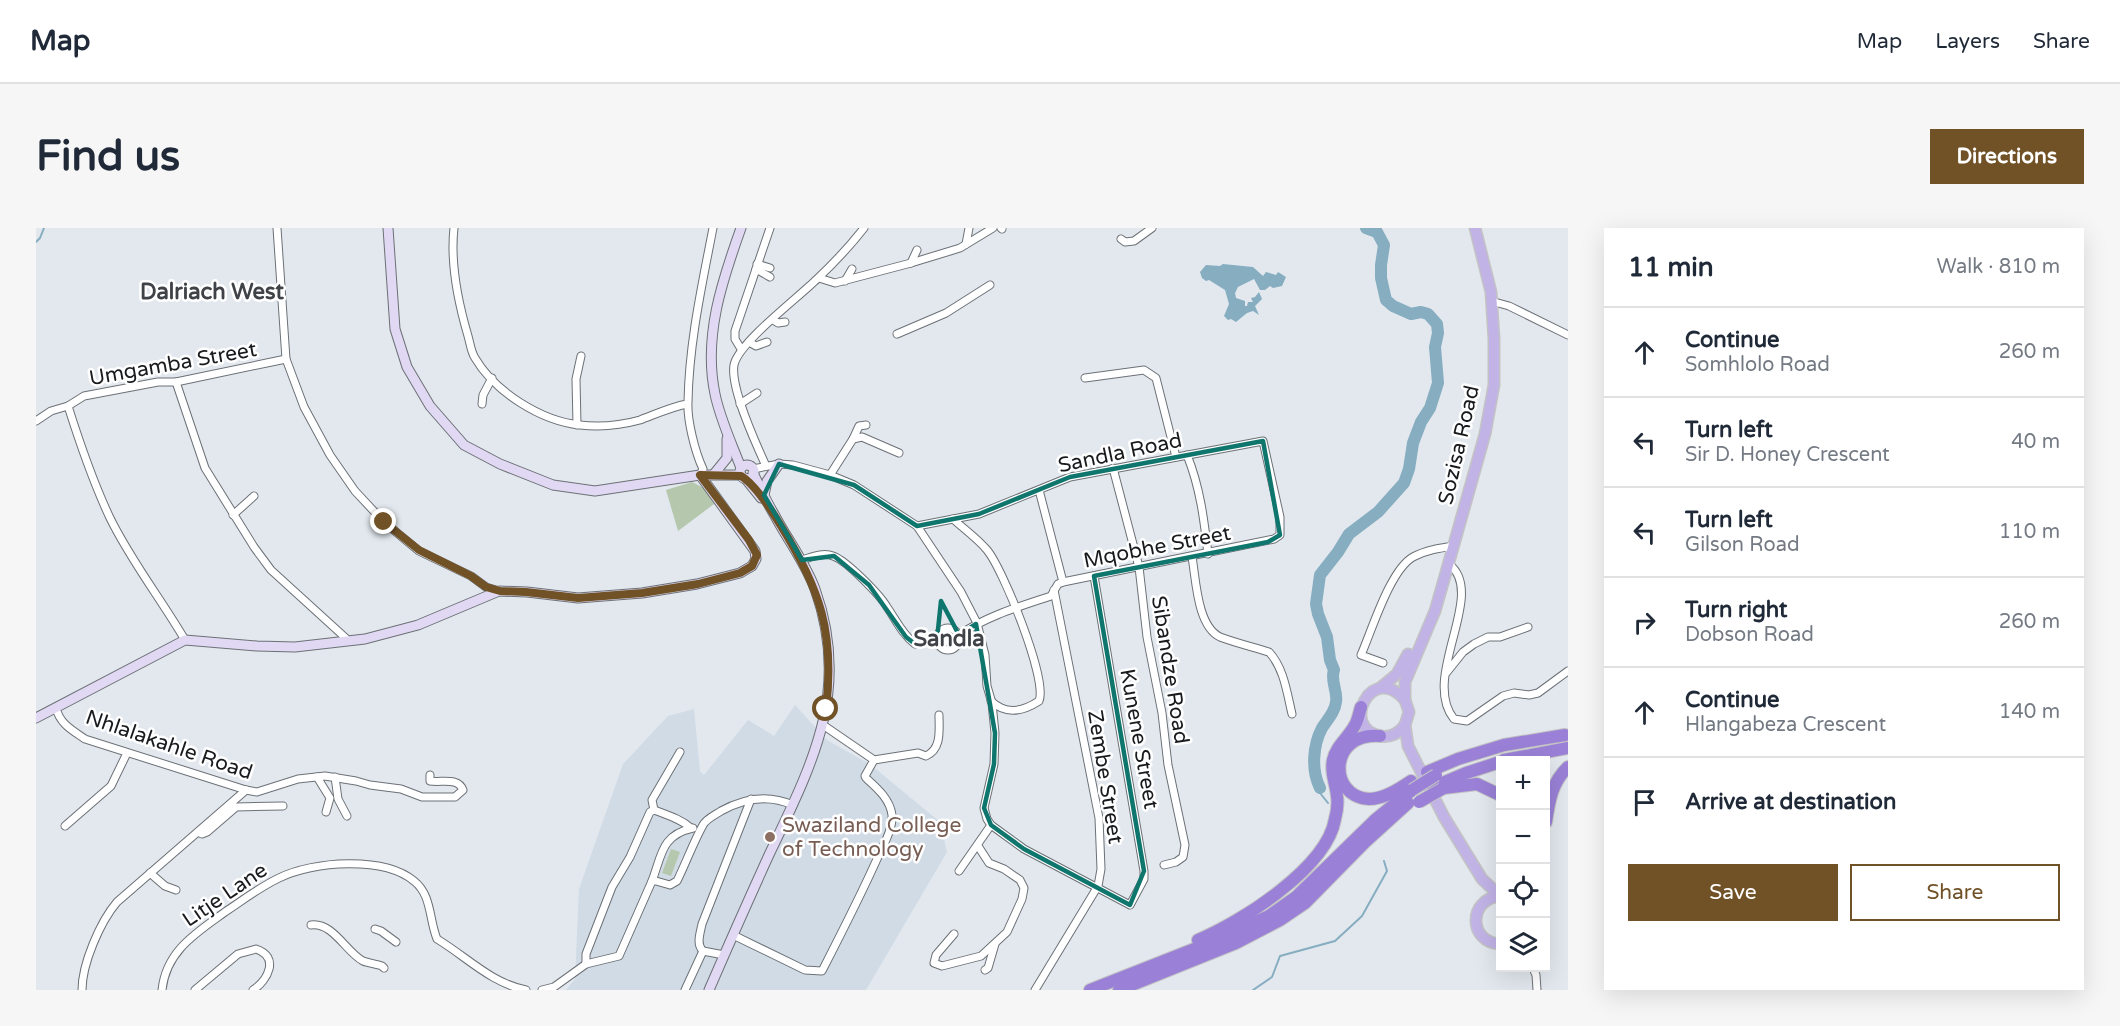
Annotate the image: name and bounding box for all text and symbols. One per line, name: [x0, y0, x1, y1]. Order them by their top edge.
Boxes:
text: Map: [30, 24, 90, 58]
text: Map: [1857, 29, 1902, 54]
text: Layers: [1935, 29, 2000, 54]
text: Share: [2033, 29, 2090, 54]
button: Directions: [1930, 129, 2084, 184]
text: Find us: [36, 131, 180, 182]
text: 11 min: [1628, 252, 1714, 283]
text: Walk · 810 m: [1937, 255, 2060, 279]
district label: Dalriach West: [140, 279, 285, 305]
text: Continue: [1685, 327, 1780, 353]
icon: ahead: [1628, 336, 1661, 369]
street label: Umgamba Street: [87, 337, 259, 391]
text: 260 m: [1999, 340, 2060, 364]
text: Somhlolo Road: [1685, 353, 1830, 377]
street label: Sozisa Road: [1433, 383, 1485, 507]
text: Turn left: [1685, 417, 1773, 443]
icon: left: [1628, 426, 1661, 459]
street label: Sandla Road: [1056, 428, 1184, 478]
text: 40 m: [2011, 430, 2060, 454]
text: Sir D. Honey Crescent: [1685, 443, 1890, 467]
text: Turn left: [1685, 507, 1773, 533]
route end: [370, 508, 396, 534]
icon: left: [1628, 516, 1661, 549]
street label: Mqobhe Street: [1081, 520, 1233, 574]
text: 110 m: [1999, 520, 2060, 544]
text: Gilson Road: [1685, 533, 1800, 557]
street label: Sibandze Road: [1146, 594, 1194, 746]
text: Turn right: [1685, 597, 1787, 623]
icon: right: [1628, 606, 1661, 639]
text: 260 m: [1999, 610, 2060, 634]
text: Dobson Road: [1685, 623, 1814, 647]
district label: Sandla: [913, 626, 985, 652]
street label: Kunene Street: [1114, 667, 1164, 811]
text: Continue: [1685, 687, 1780, 713]
route start: [812, 695, 838, 721]
icon: ahead: [1628, 696, 1661, 729]
text: 140 m: [1999, 700, 2060, 724]
street label: Nhlalakahle Road: [82, 705, 256, 785]
street label: Zembe Street: [1082, 708, 1128, 846]
text: Hlangabeza Crescent: [1685, 713, 1886, 737]
map controls: [1496, 756, 1550, 972]
button: +: [1496, 756, 1550, 810]
icon: arrive: [1628, 786, 1661, 819]
text: Arrive at destination: [1685, 789, 1896, 815]
button: −: [1496, 810, 1550, 864]
place label: Swaziland College of Technology: [782, 813, 961, 862]
marker: Swaziland College of Technology: [763, 830, 777, 844]
street label: Litje Lane: [178, 858, 272, 932]
button: locate: [1496, 864, 1550, 918]
button: Save: [1628, 864, 1838, 921]
button: Share: [1850, 864, 2060, 921]
button: layers: [1496, 918, 1550, 972]

